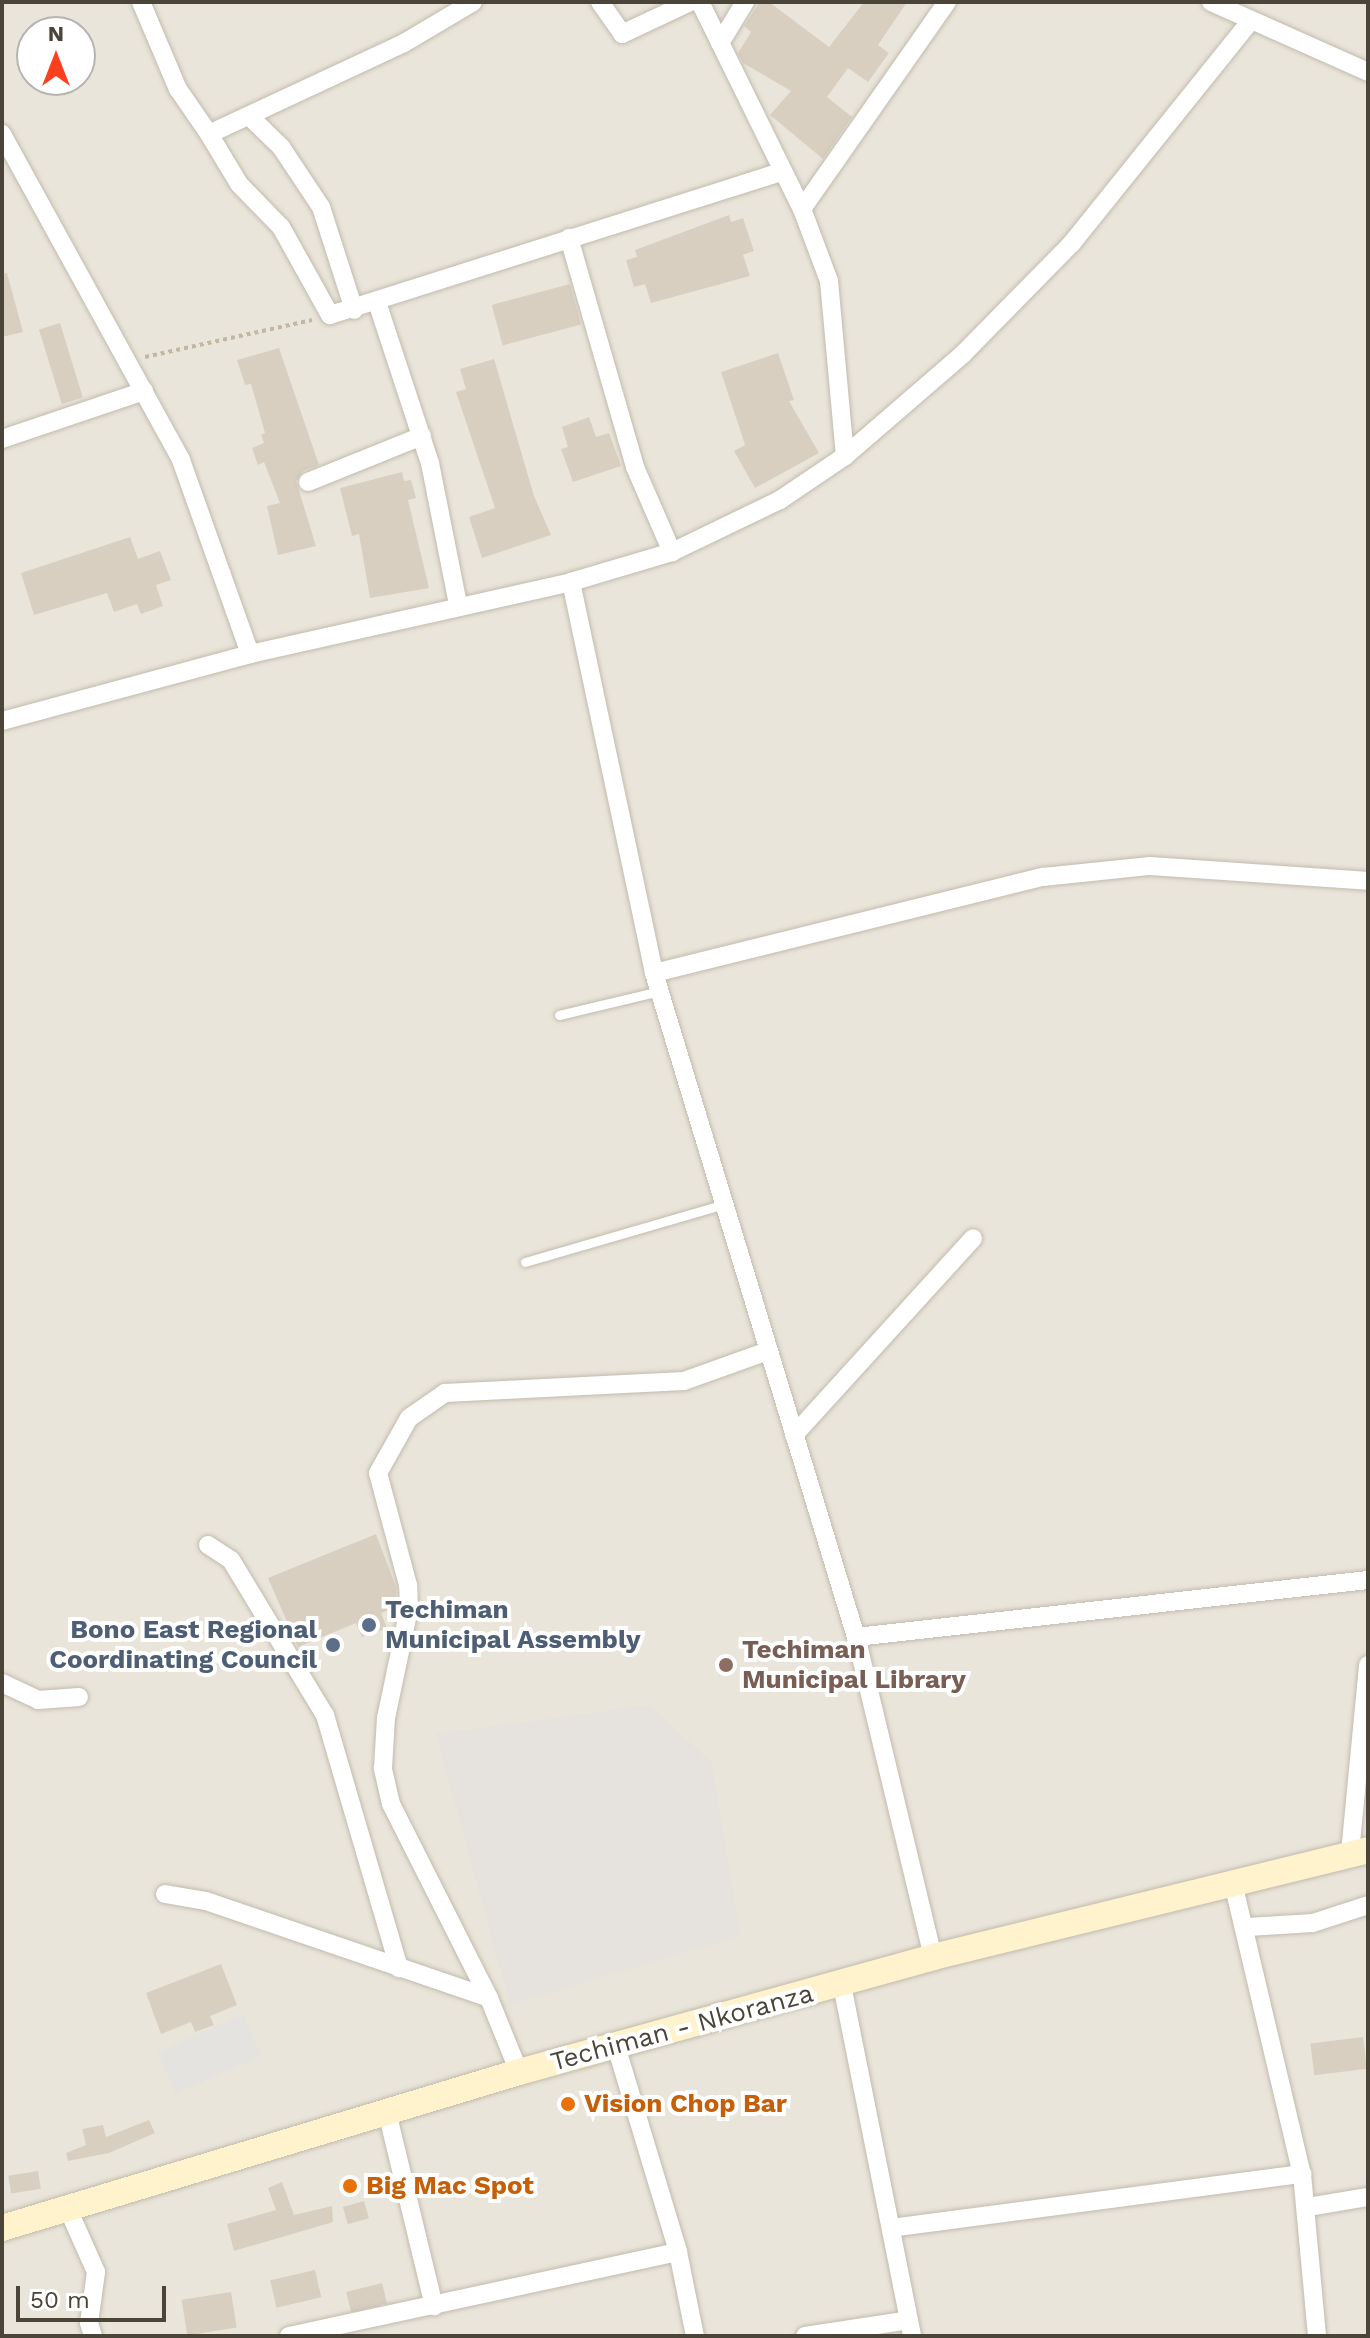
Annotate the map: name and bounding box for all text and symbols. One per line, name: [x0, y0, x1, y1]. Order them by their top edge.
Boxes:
north arrow: [16, 16, 96, 96]
text: N: [48, 21, 64, 46]
place label: Techiman Municipal Assembly: [385, 1594, 642, 1656]
place label: Bono East Regional Coordinating Council: [49, 1614, 317, 1676]
marker: Techiman Municipal Assembly: [360, 1616, 378, 1634]
place label: Techiman Municipal Library: [742, 1634, 966, 1696]
marker: Bono East Regional Coordinating Council: [324, 1636, 342, 1654]
marker: Techiman Municipal Library: [717, 1656, 735, 1674]
street label: Techiman - Nkoranza: [547, 1978, 817, 2078]
place label: Vision Chop Bar: [584, 2088, 787, 2120]
marker: Vision Chop Bar: [559, 2095, 577, 2113]
place label: Big Mac Spot: [366, 2170, 534, 2202]
marker: Big Mac Spot: [341, 2177, 359, 2195]
scale bar: [20, 2270, 170, 2320]
text: 50 m: [30, 2286, 90, 2314]

